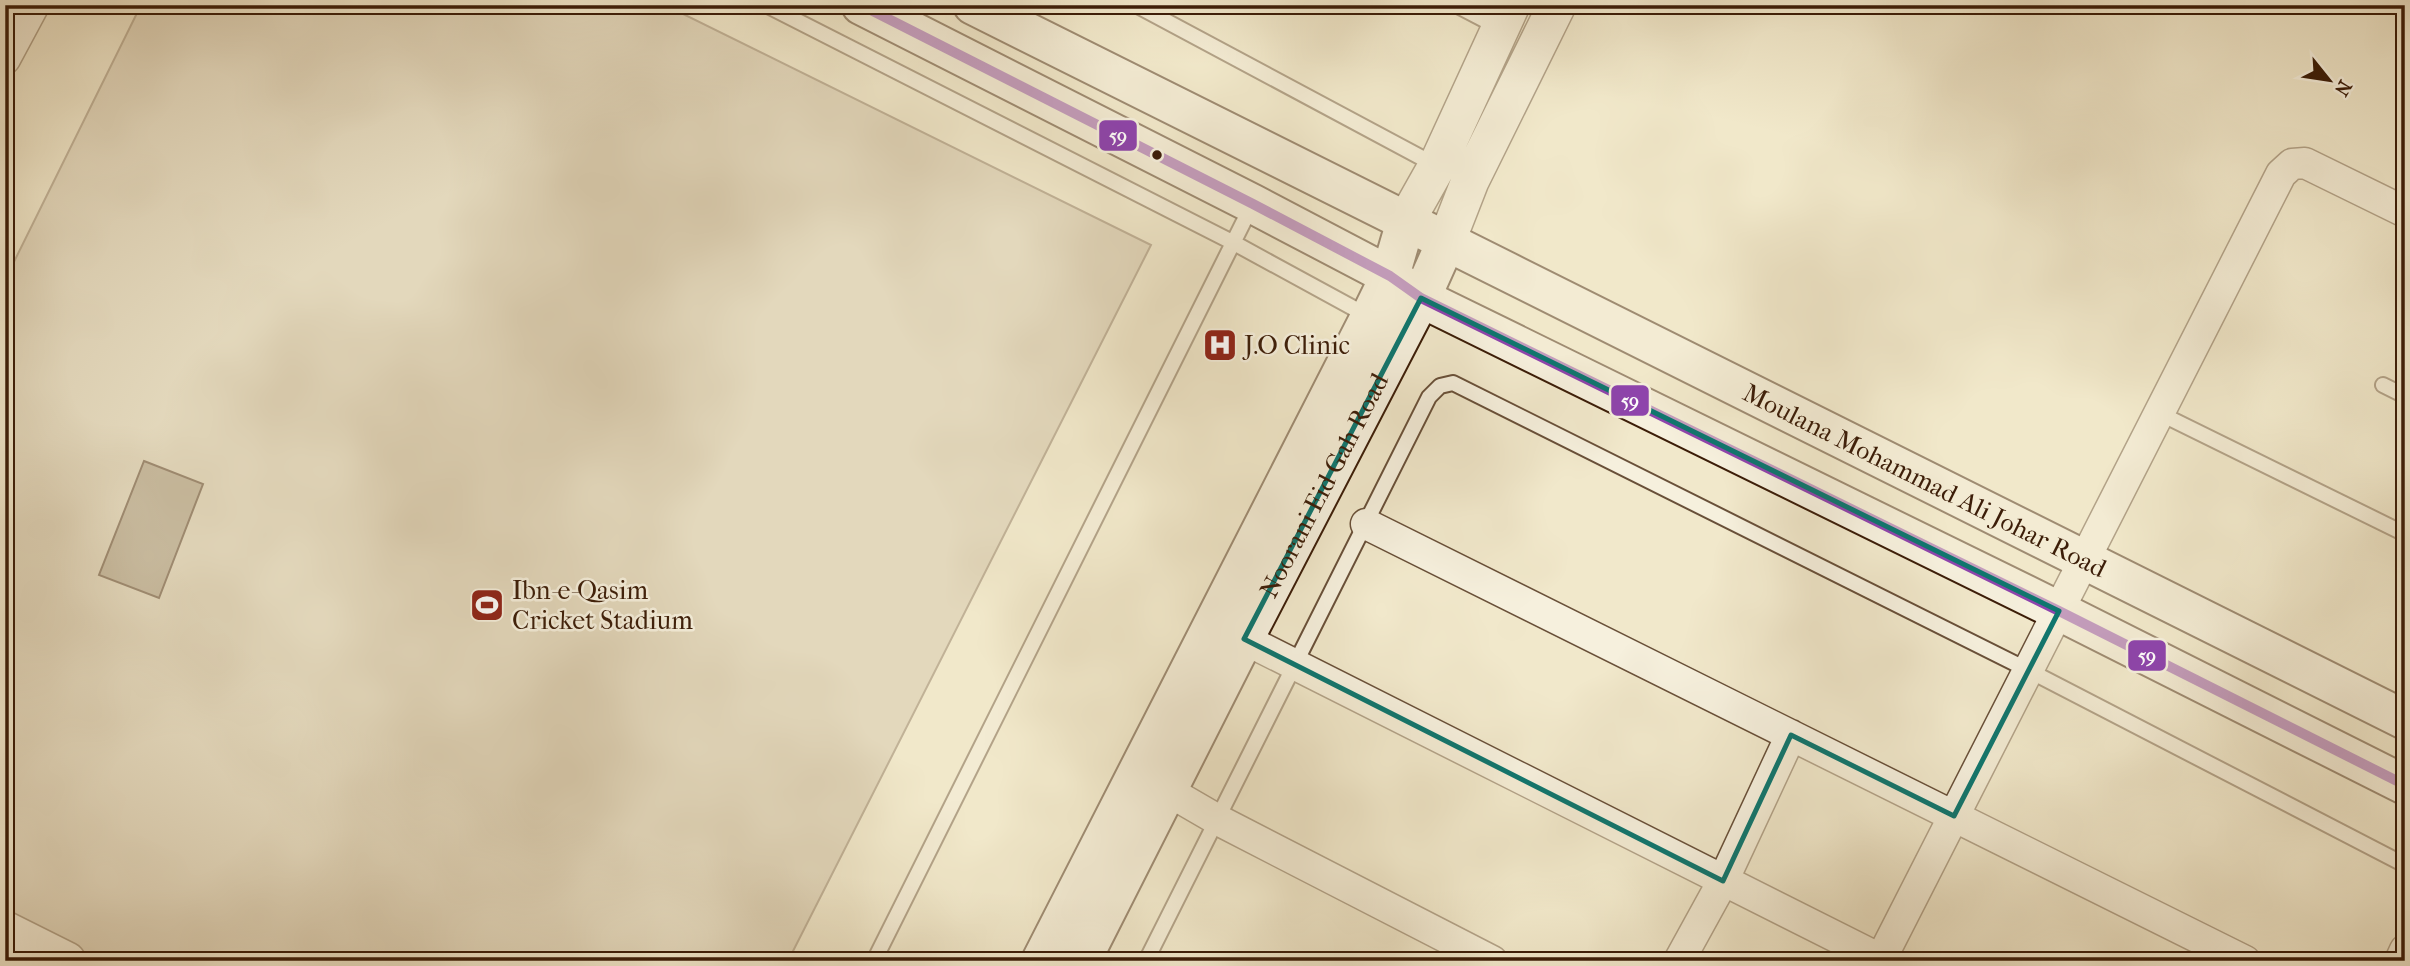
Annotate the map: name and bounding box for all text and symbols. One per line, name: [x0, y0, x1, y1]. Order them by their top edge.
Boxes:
north arrow: [2294, 46, 2364, 116]
text: N: [2329, 76, 2356, 100]
line badge: 59: [1098, 119, 1138, 152]
text: 59: [1109, 125, 1127, 147]
unlabelled marker: [1150, 148, 1164, 162]
hospital icon: J.O Clinic: [1201, 326, 1239, 364]
place label: J.O Clinic: [1242, 330, 1350, 361]
street label: Noorani Eid Gah Road: [1253, 367, 1396, 603]
street label: Moulana Mohammad Ali Johar Road: [1738, 377, 2112, 585]
line badge: 59: [1610, 384, 1650, 417]
text: 59: [1621, 390, 1639, 412]
place label: Ibn-e-Qasim Cricket Stadium: [512, 575, 693, 636]
sports icon: Ibn-e-Qasim Cricket Stadium: [468, 586, 506, 624]
line badge: 59: [2127, 639, 2167, 672]
text: 59: [2138, 645, 2156, 667]

